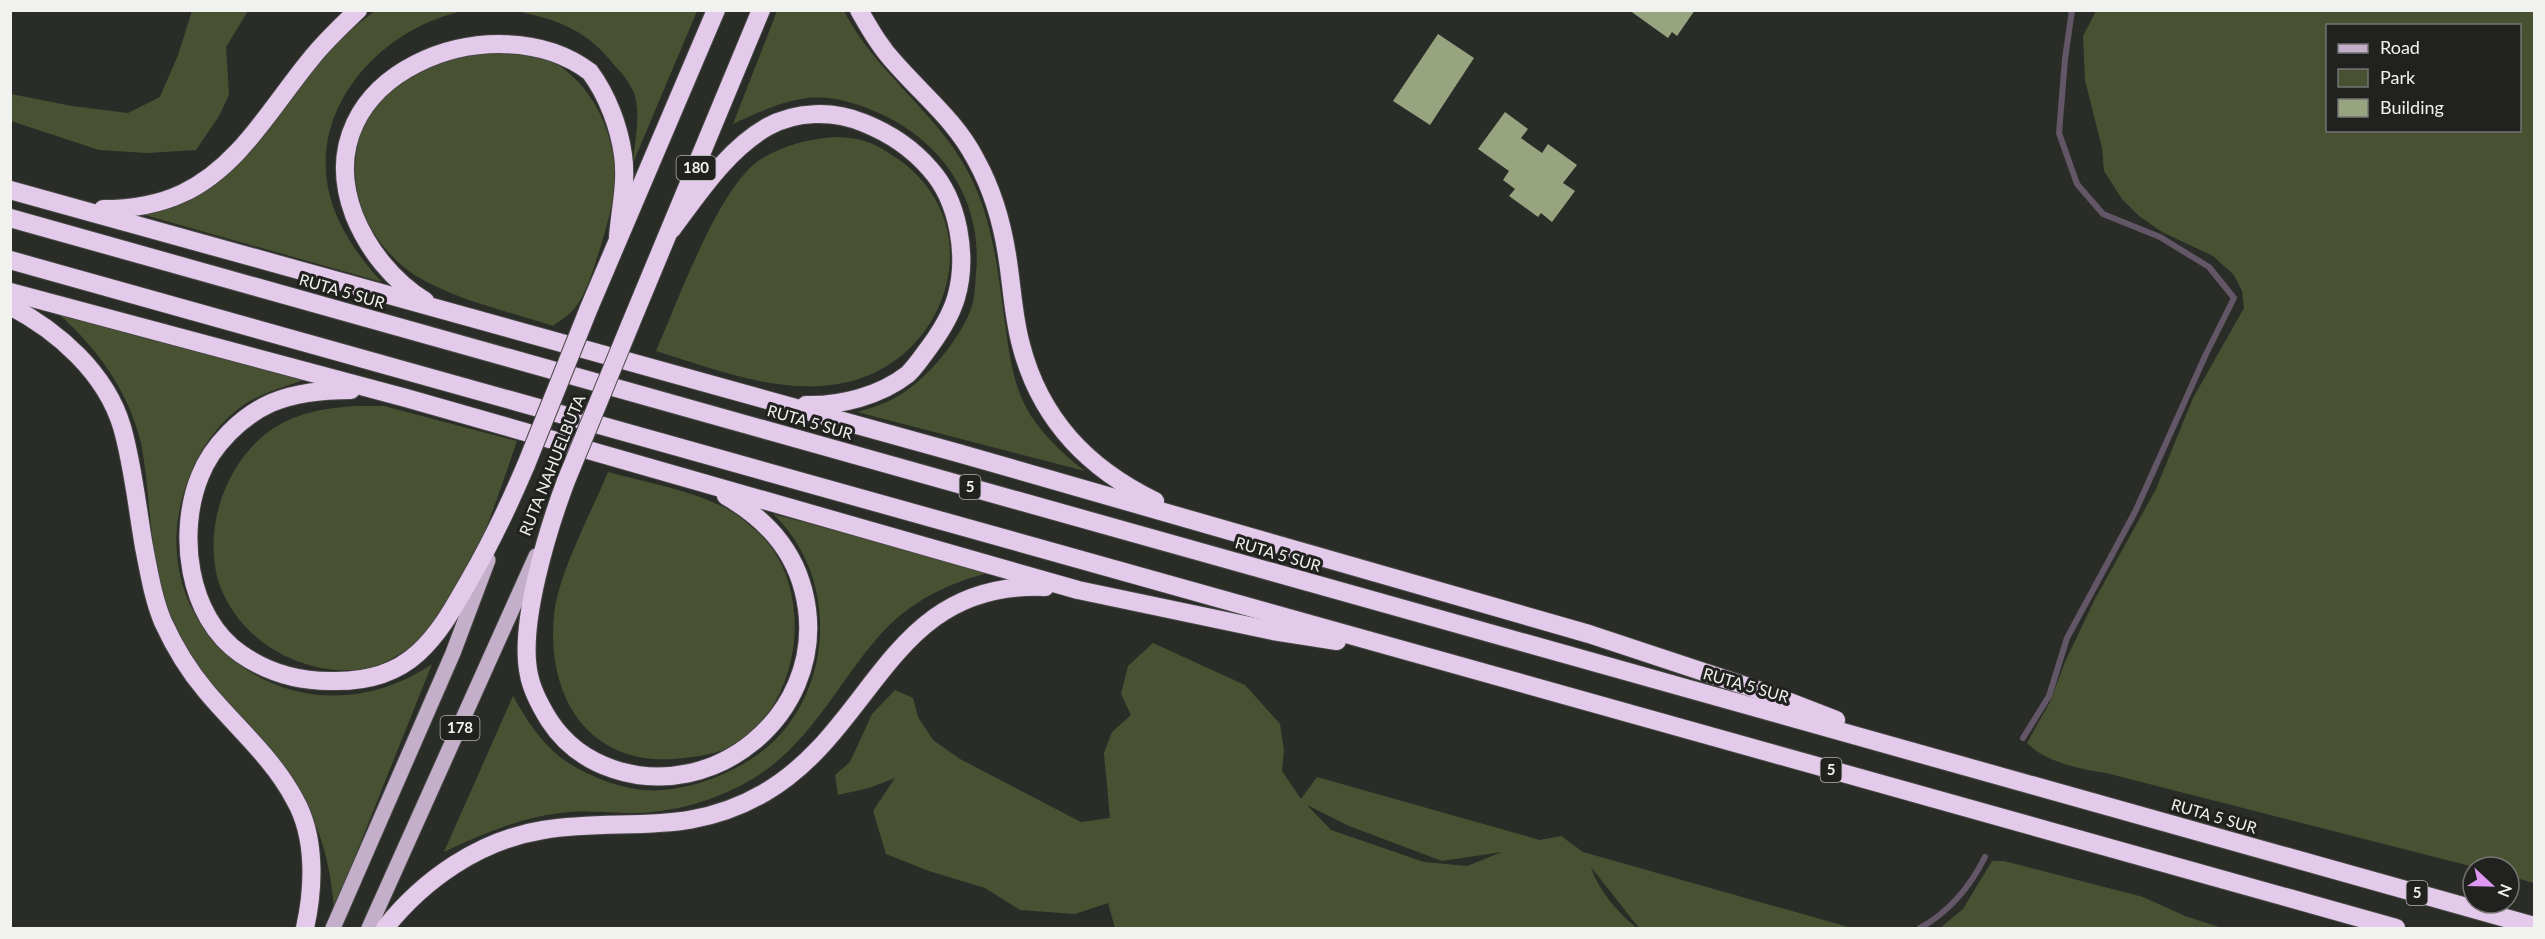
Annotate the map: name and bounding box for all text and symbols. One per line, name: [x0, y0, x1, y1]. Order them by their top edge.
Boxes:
legend: [2326, 24, 2521, 132]
text: Road: [2380, 36, 2420, 58]
text: Park: [2380, 66, 2416, 88]
text: Building: [2380, 96, 2444, 118]
road number: 180: [676, 156, 716, 180]
street label: RUTA 5 SUR: [297, 269, 387, 312]
street label: RUTA NAHUELBUTA: [515, 391, 589, 538]
street label: RUTA 5 SUR: [765, 400, 855, 443]
road number: 5: [960, 475, 980, 499]
street label: RUTA 5 SUR: [1233, 532, 1323, 575]
street label: RUTA 5 SUR: [1701, 663, 1791, 706]
road number: 178: [440, 716, 480, 740]
road number: 5: [1820, 758, 1842, 782]
street label: RUTA 5 SUR: [2169, 794, 2259, 837]
north arrow: [2461, 855, 2521, 915]
road number: 5: [2406, 881, 2428, 905]
text: N: [2494, 882, 2516, 900]

